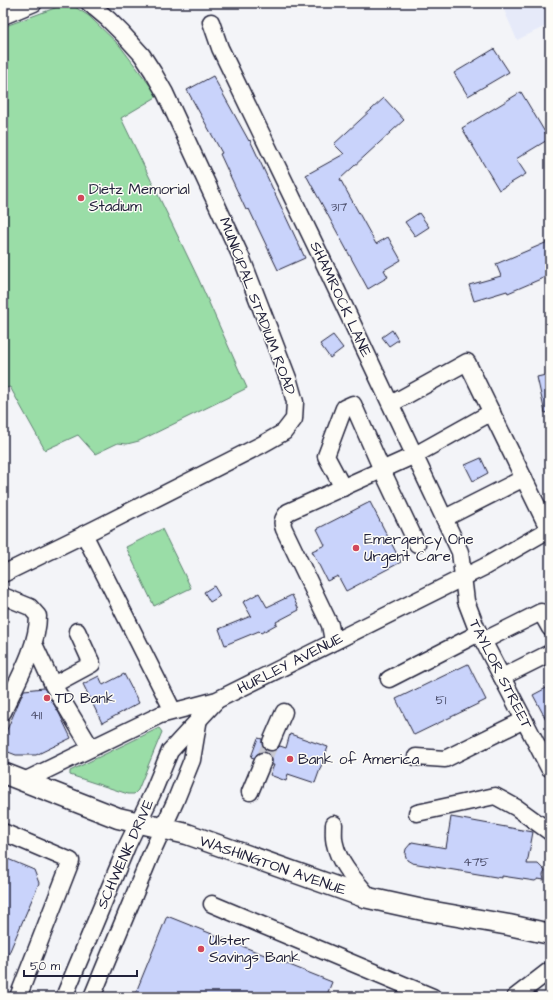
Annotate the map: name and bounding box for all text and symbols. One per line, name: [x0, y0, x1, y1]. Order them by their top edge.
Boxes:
place label: Dietz Memorial Stadium: [89, 179, 190, 217]
marker: Dietz Memorial Stadium: [76, 193, 86, 203]
house number: 317: [331, 198, 347, 216]
street label: MUNICIPAL STADIUM ROAD: [214, 214, 301, 398]
street label: SHAMROCK LANE: [305, 238, 377, 361]
place label: Emergency One Urgent Care: [364, 529, 474, 568]
marker: Emergency One Urgent Care: [351, 543, 361, 553]
street label: TAYLOR STREET: [464, 616, 538, 733]
street label: HURLEY AVENUE: [234, 628, 347, 699]
place label: TD Bank: [55, 688, 115, 709]
house number: 51: [436, 691, 447, 709]
marker: TD Bank: [42, 693, 52, 703]
house number: 411: [30, 706, 42, 724]
place label: Bank of America: [298, 749, 420, 770]
marker: Bank of America: [285, 754, 295, 764]
street label: SCHWENK DRIVE: [92, 796, 159, 912]
street label: WASHINGTON AVENUE: [197, 830, 349, 900]
house number: 475: [463, 853, 489, 871]
place label: Ulster Savings Bank: [209, 930, 300, 969]
marker: Ulster Savings Bank: [196, 944, 206, 954]
scale bar: [24, 952, 137, 978]
text: 50 m: [30, 958, 61, 975]

